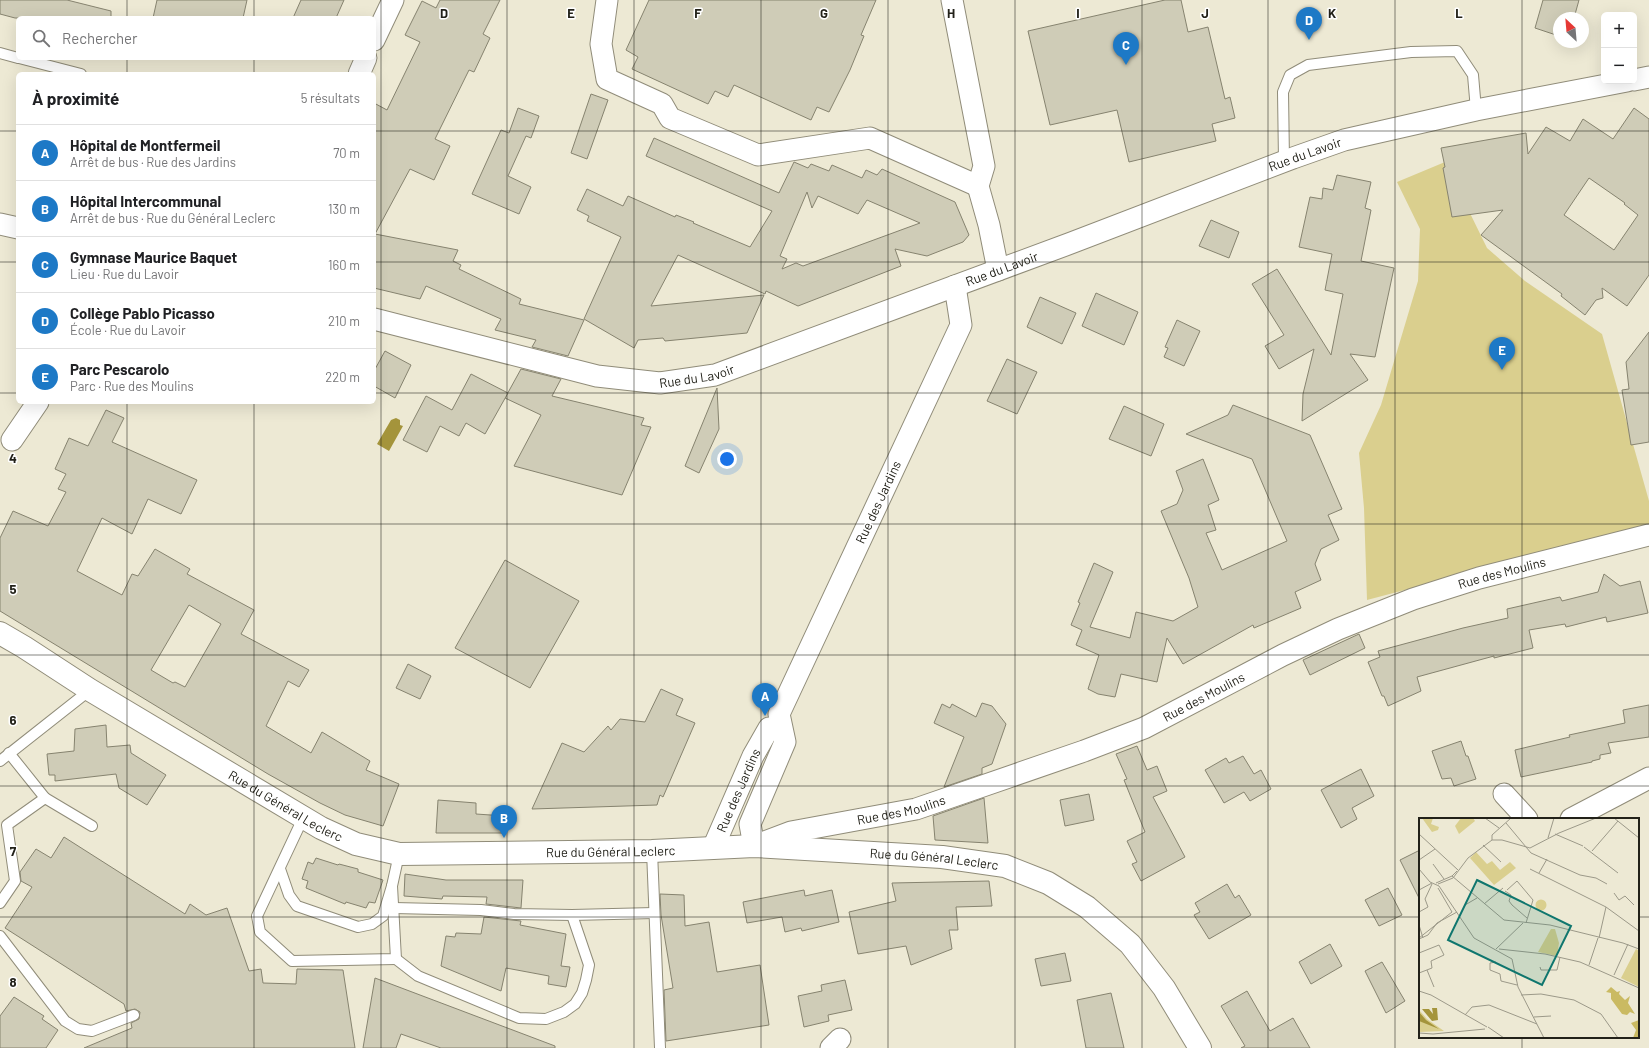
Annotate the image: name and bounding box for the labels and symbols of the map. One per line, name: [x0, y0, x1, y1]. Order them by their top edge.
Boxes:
text: D: [440, 5, 448, 21]
text: E: [567, 5, 575, 21]
text: F: [694, 5, 702, 21]
text: G: [820, 5, 828, 21]
text: H: [947, 5, 955, 21]
text: I: [1076, 5, 1080, 21]
text: J: [1201, 5, 1209, 21]
text: K: [1328, 5, 1336, 21]
text: L: [1455, 5, 1463, 21]
pin: D: [1296, 7, 1322, 40]
north arrow: [1553, 12, 1589, 48]
pin: C: [1113, 32, 1139, 65]
street label: Rue du Lavoir: [1266, 134, 1344, 175]
street label: Rue du Lavoir: [963, 248, 1041, 289]
pin: E: [1489, 337, 1515, 370]
street label: Rue du Lavoir: [658, 360, 737, 391]
your location: [717, 449, 737, 469]
text: 4: [9, 450, 17, 466]
street label: Rue des Jardins: [852, 458, 904, 546]
street label: Rue des Moulins: [1456, 553, 1547, 592]
text: 5: [9, 581, 17, 597]
street label: Rue des Moulins: [1160, 669, 1247, 725]
pin: A: [752, 683, 778, 716]
text: 6: [10, 712, 17, 728]
street label: Rue des Jardins: [713, 745, 764, 835]
street label: Rue du Général Leclerc: [226, 767, 346, 845]
street label: Rue des Moulins: [856, 792, 947, 828]
pin: B: [491, 805, 517, 838]
inset map: [1419, 818, 1639, 1038]
street label: Rue du Général Leclerc: [546, 842, 676, 860]
text: 7: [10, 843, 17, 859]
street label: Rue du Général Leclerc: [869, 845, 1000, 873]
text: 8: [9, 974, 17, 990]

